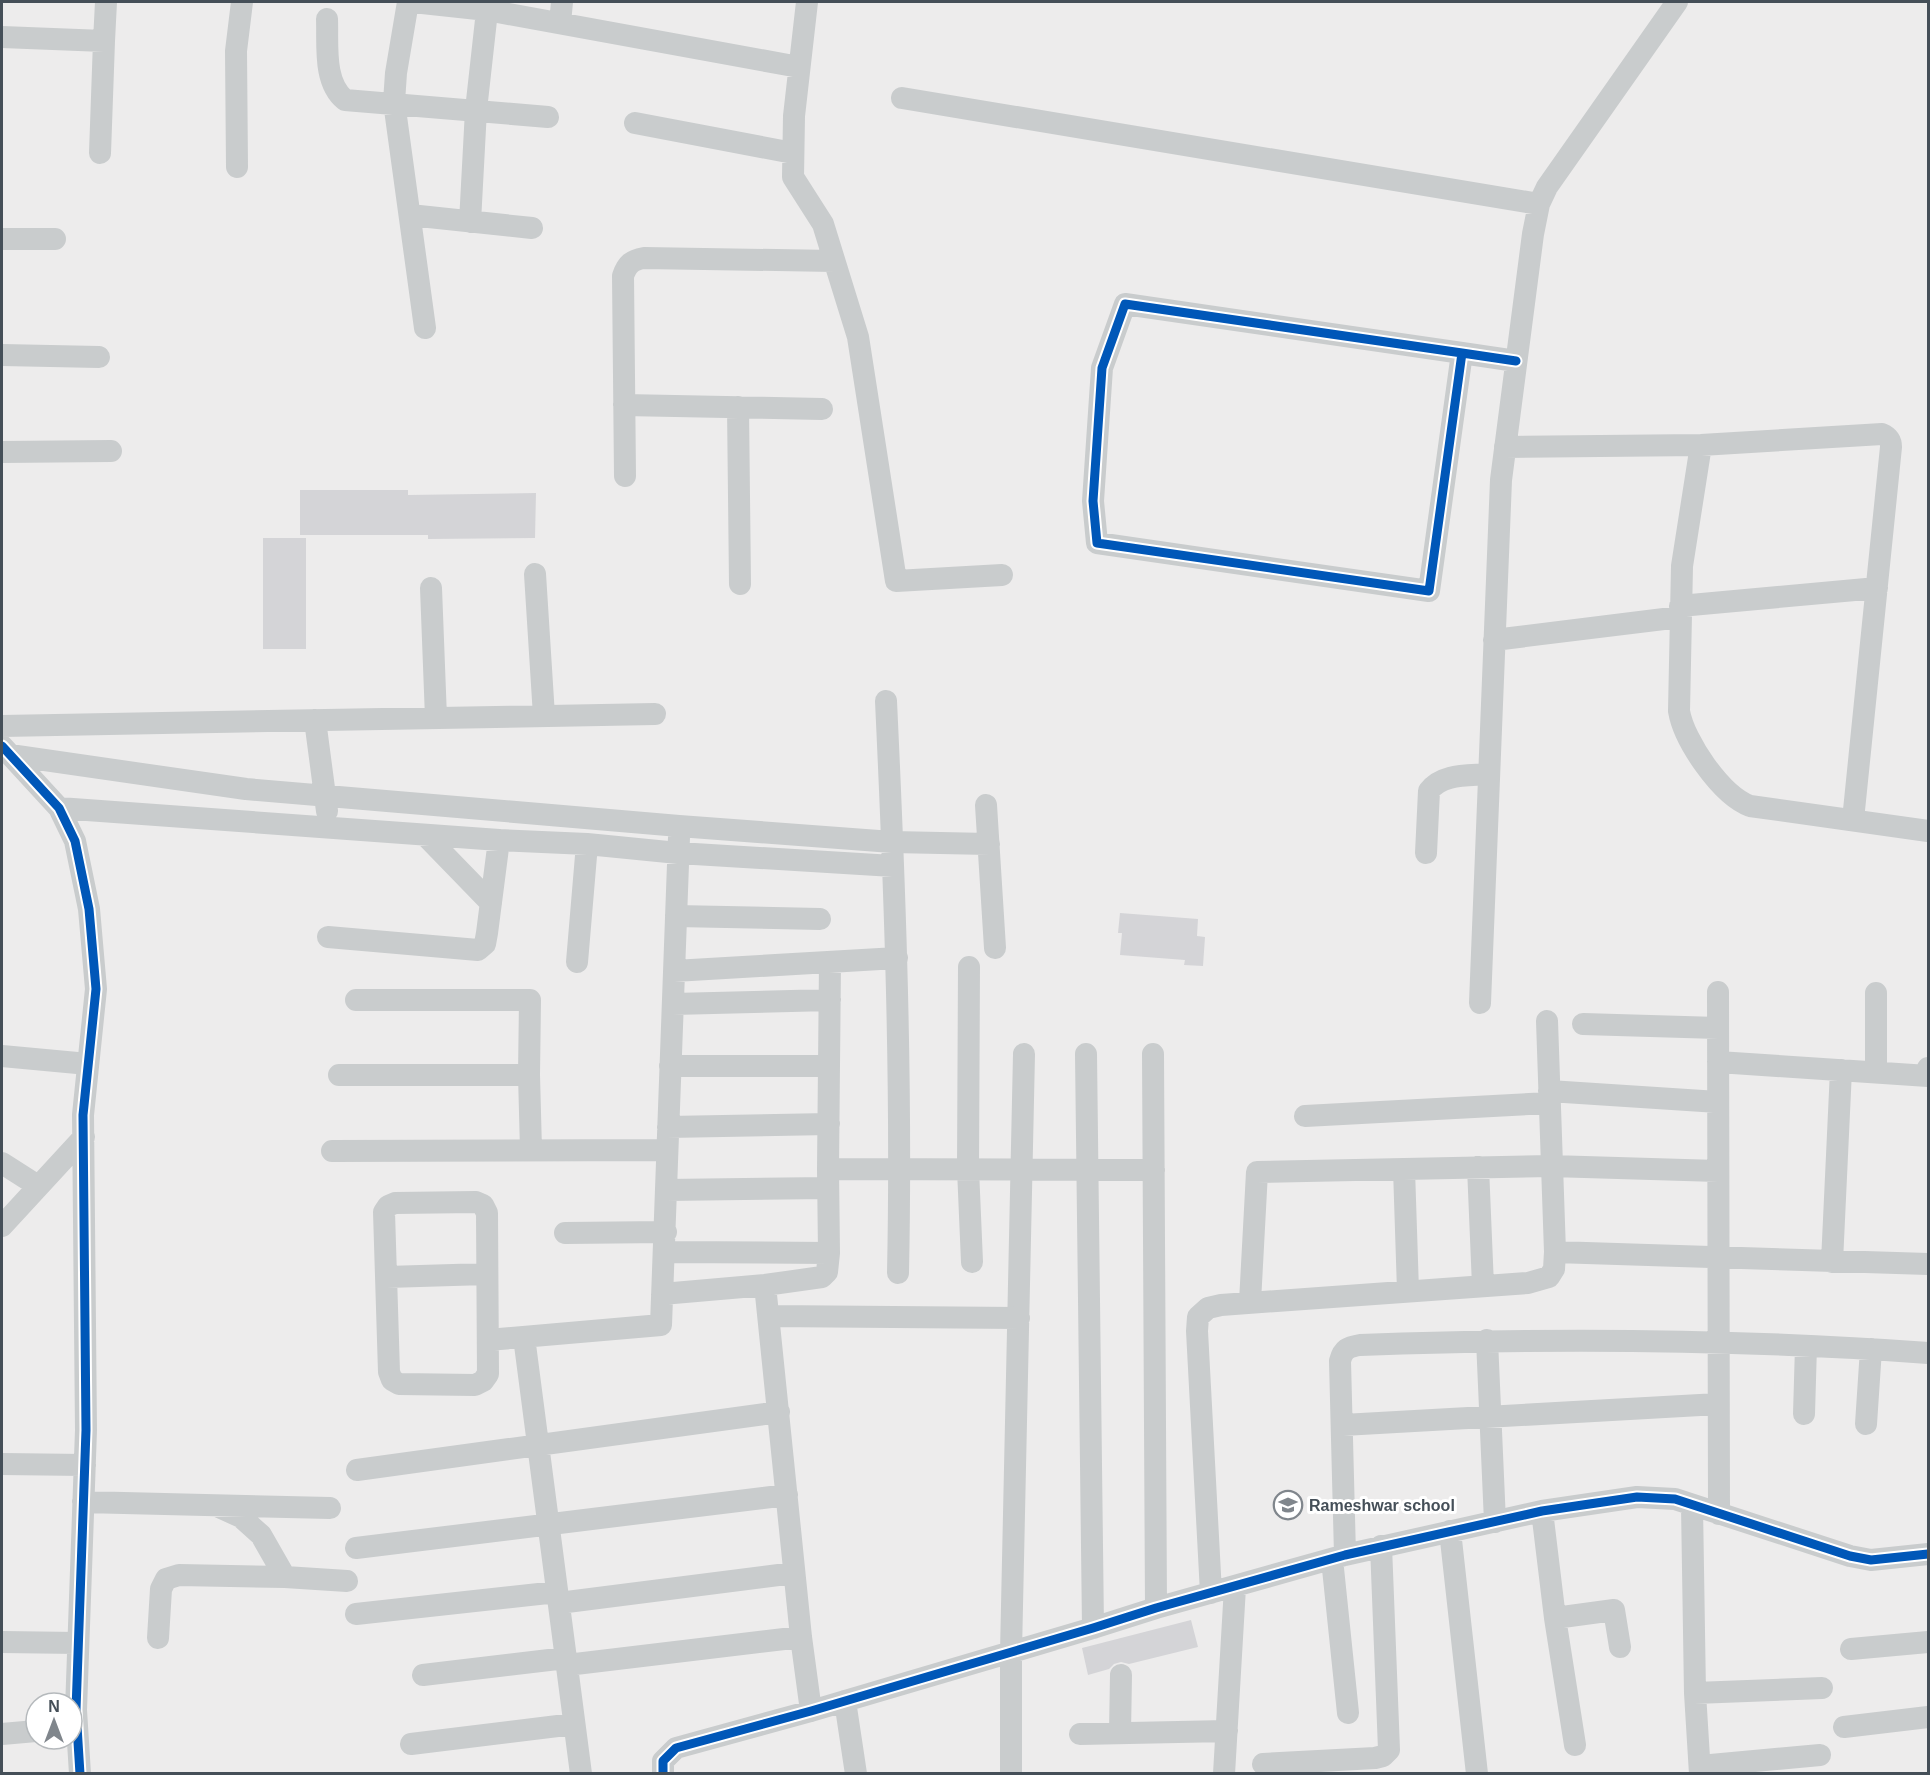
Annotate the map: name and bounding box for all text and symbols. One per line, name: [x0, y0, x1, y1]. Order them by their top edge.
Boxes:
school or university icon: Rameshwar school: [1272, 1489, 1304, 1521]
place label: Rameshwar school: [1309, 1497, 1455, 1514]
north arrow: [24, 1691, 84, 1751]
text: N: [48, 1698, 60, 1715]

